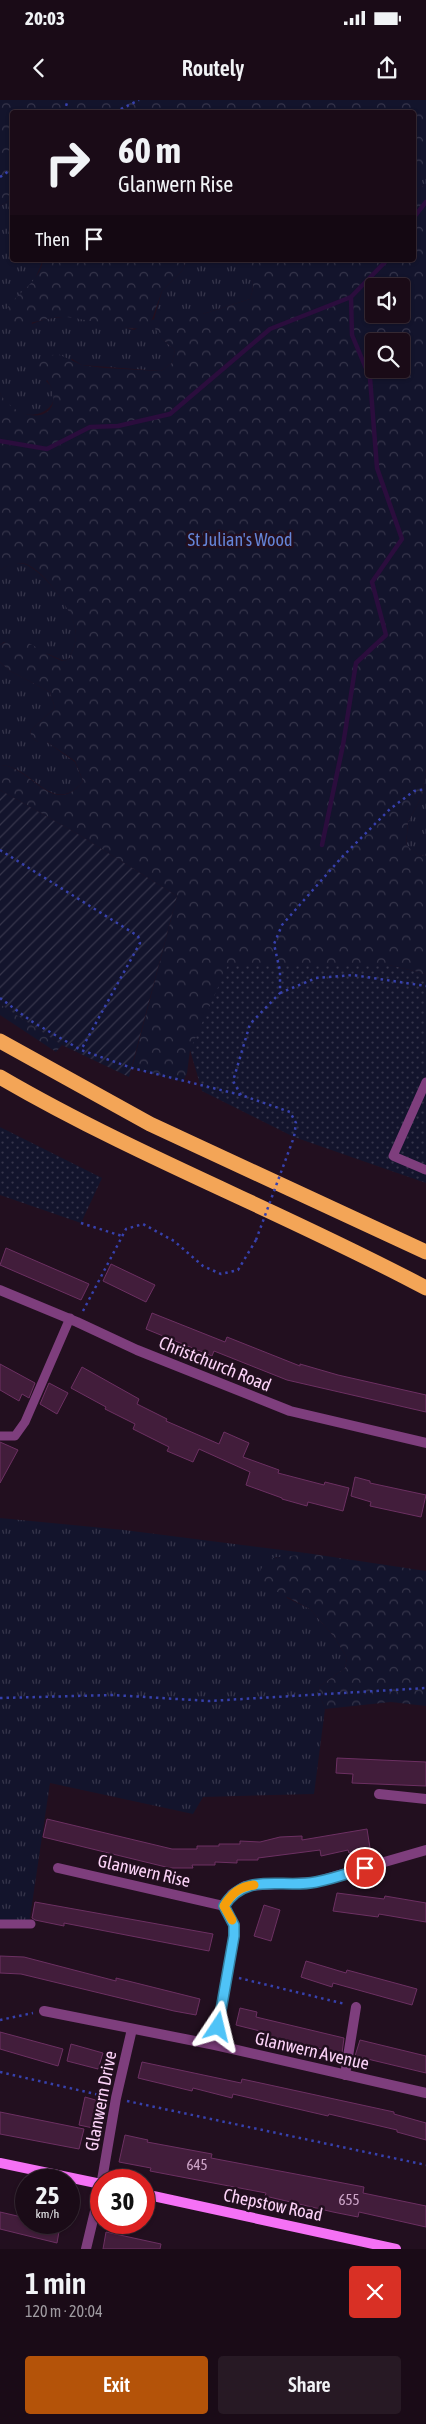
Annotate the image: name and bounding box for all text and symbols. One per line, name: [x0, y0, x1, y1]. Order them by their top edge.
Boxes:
text: 20:03: [25, 7, 65, 29]
icon: back: [25, 54, 53, 82]
icon: share: [373, 54, 401, 82]
text: Routely: [182, 55, 244, 81]
icon: right: [35, 130, 100, 195]
text: 60 m: [118, 130, 181, 170]
text: Glanwern Rise: [118, 171, 233, 197]
icon: arrive: [80, 225, 108, 253]
text: Then: [35, 228, 70, 250]
map controls: [365, 278, 410, 378]
button: sound: [365, 278, 410, 323]
button: search: [365, 333, 410, 378]
park label: St Julian's Wood: [187, 529, 293, 550]
street label: Christchurch Road: [156, 1331, 274, 1396]
pin: [344, 1847, 386, 1889]
street label: Glanwern Rise: [96, 1850, 192, 1891]
icon: arrive: [351, 1854, 379, 1882]
position arrow: [191, 2000, 243, 2052]
street label: Glanwern Avenue: [253, 2027, 371, 2074]
street label: Glanwern Drive: [81, 2049, 121, 2153]
house number: 645: [186, 2156, 208, 2173]
speed limit sign: 30: [90, 2169, 155, 2234]
text: 25: [36, 2181, 59, 2209]
street label: Chepstow Road: [222, 2184, 325, 2225]
house number: 655: [338, 2191, 360, 2208]
text: km/h: [36, 2207, 59, 2221]
text: 1 min: [25, 2266, 86, 2300]
button: close: [349, 2266, 401, 2318]
text: 120 m · 20:04: [25, 2302, 103, 2320]
button: Exit: [25, 2356, 208, 2414]
button: Share: [218, 2356, 401, 2414]

